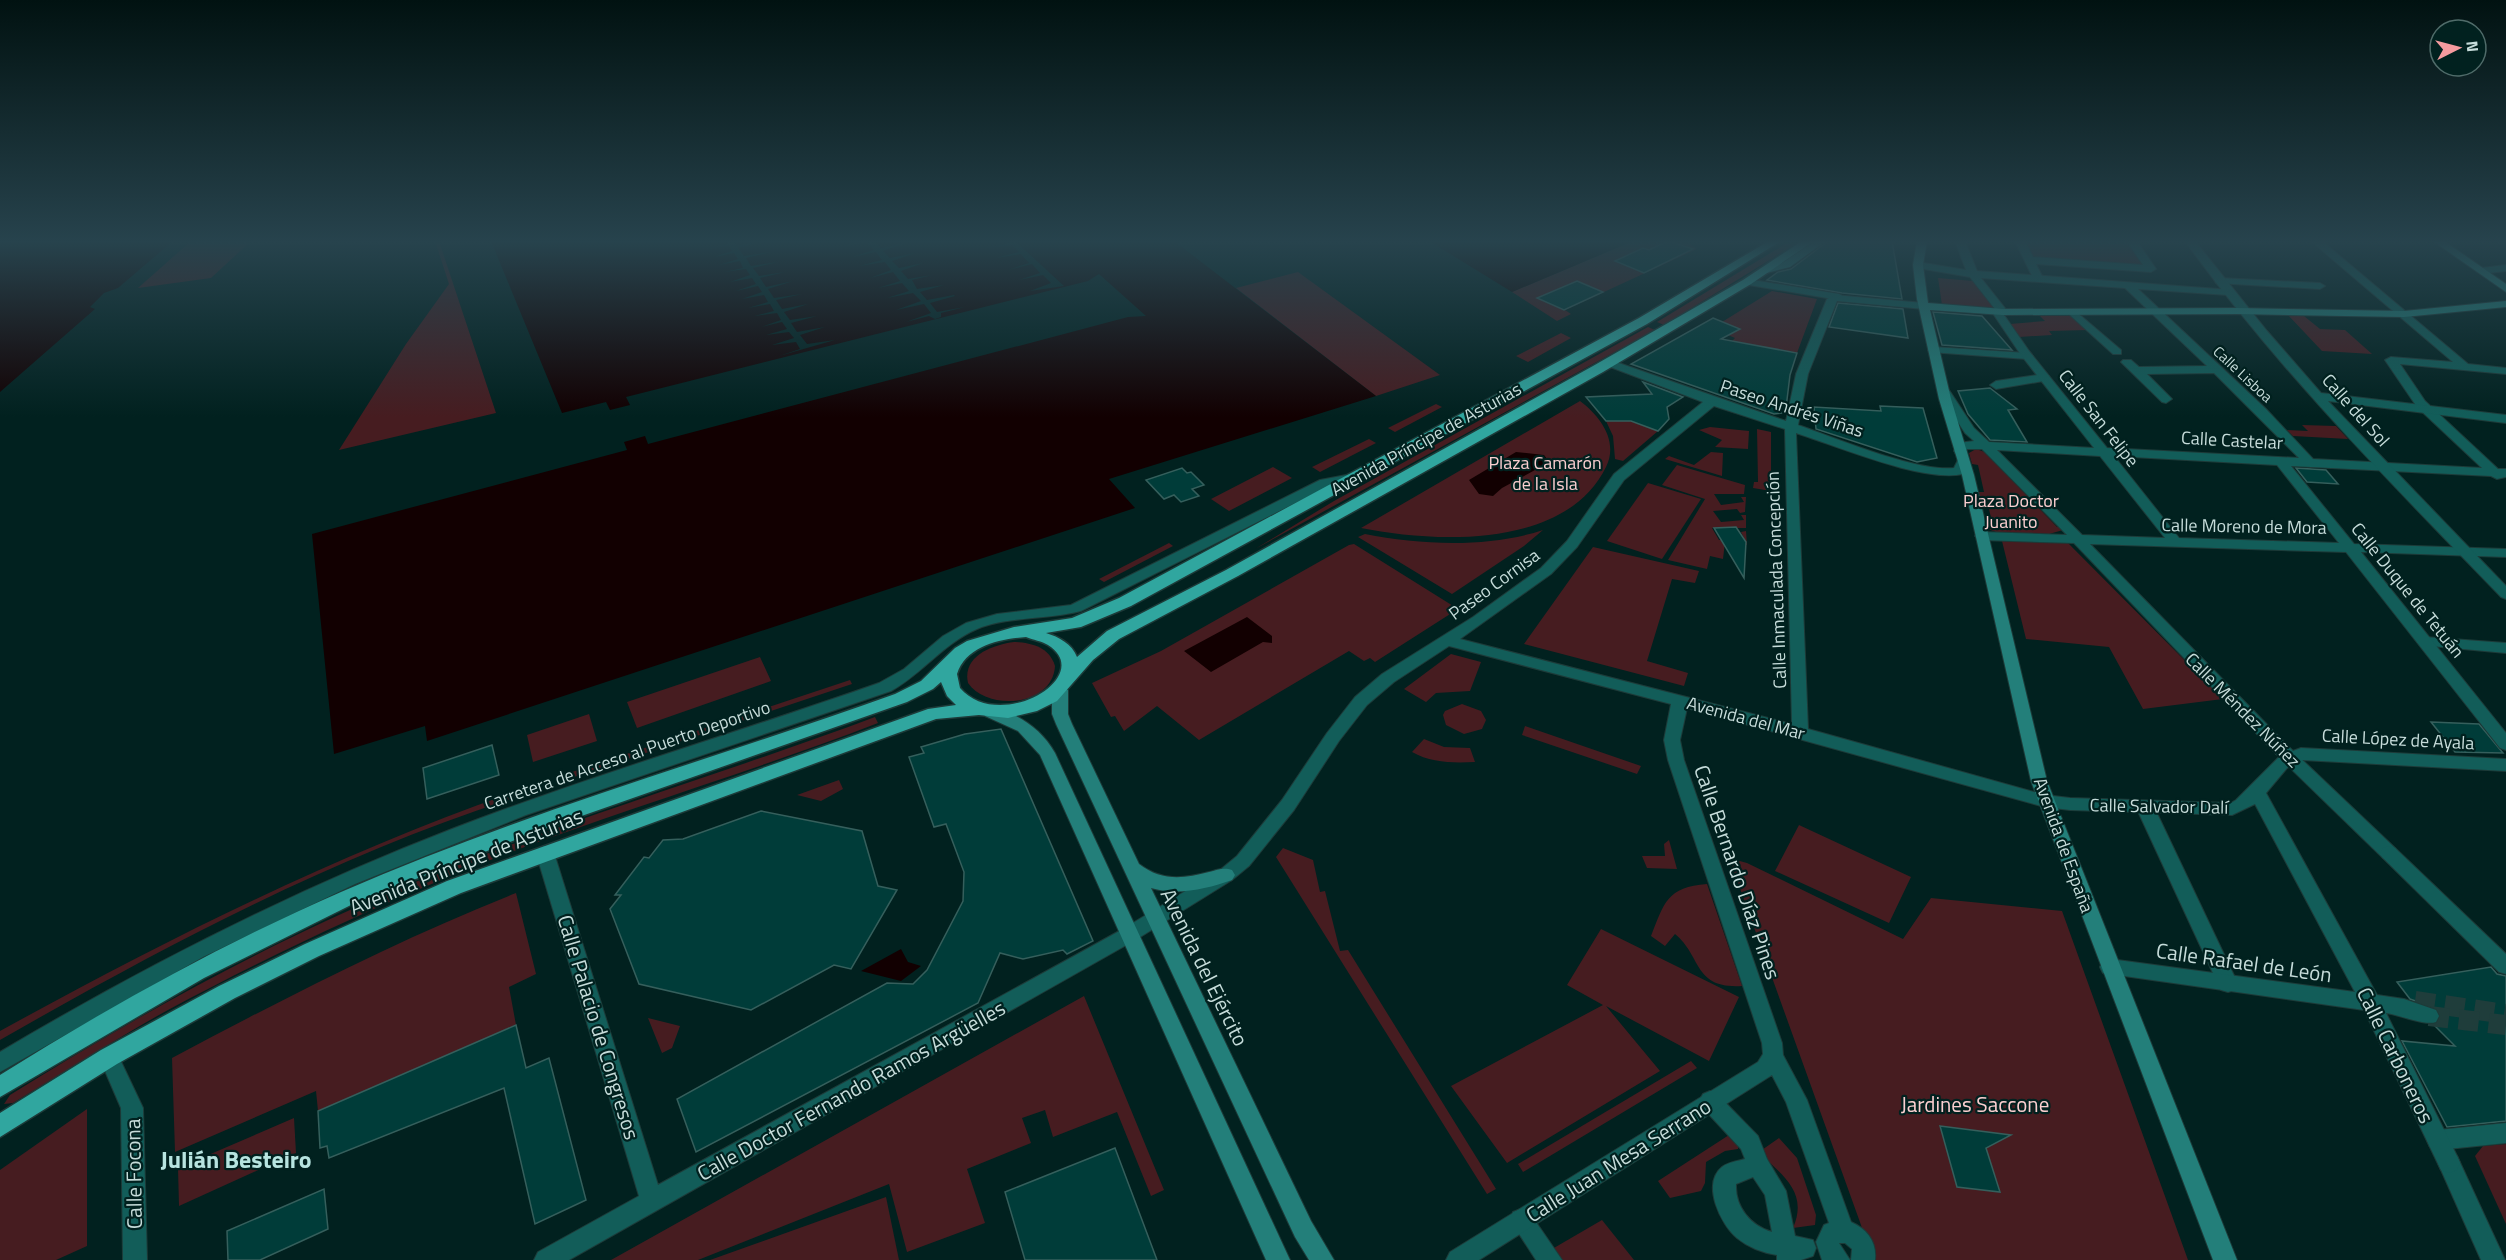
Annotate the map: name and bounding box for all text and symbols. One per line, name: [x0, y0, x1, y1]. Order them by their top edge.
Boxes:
north arrow: [2428, 18, 2488, 78]
text: N: [2460, 40, 2485, 53]
street label: Calle Lisboa: [2208, 340, 2278, 408]
street label: Calle San Felipe: [2052, 363, 2146, 473]
street label: Calle del Sol: [2316, 367, 2396, 453]
street label: Paseo Andrés Viñas: [1717, 372, 1867, 444]
street label: Avenida Príncipe de Asturias: [1326, 375, 1526, 503]
street label: Calle Castelar: [2180, 424, 2284, 456]
park label: Plaza Camarón de la Isla: [1488, 449, 1602, 497]
street label: Calle Inmaculada Concepción: [1759, 471, 1793, 689]
park label: Plaza Doctor Juanito: [1963, 487, 2059, 535]
street label: Calle Moreno de Mora: [2161, 511, 2327, 541]
street label: Calle Duque de Tetuán: [2345, 516, 2471, 664]
street label: Paseo Cornisa: [1443, 542, 1545, 626]
street label: Calle Méndez Núñez: [2179, 646, 2307, 774]
street label: Avenida del Mar: [1684, 689, 1808, 747]
street label: Carretera de Acceso al Puerto Deportivo: [480, 693, 774, 817]
street label: Calle López de Ayala: [2321, 722, 2475, 756]
street label: Calle Bernardo Díaz Pines: [1686, 761, 1790, 983]
street label: Avenida de España: [2027, 774, 2101, 916]
street label: Calle Salvador Dalí: [2089, 791, 2231, 821]
street label: Avenida Príncipe de Asturias: [344, 799, 588, 923]
street label: Avenida del Ejército: [1153, 883, 1257, 1051]
street label: Calle Palacio de Congresos: [550, 911, 648, 1143]
street label: Calle Rafael de León: [2154, 934, 2334, 990]
street label: Calle Carboneros: [2349, 981, 2443, 1129]
street label: Calle Doctor Fernando Ramos Argüelles: [691, 992, 1011, 1188]
park label: Jardines Saccone: [1901, 1088, 2049, 1120]
street label: Calle Juan Mesa Serrano: [1519, 1090, 1717, 1230]
street label: Calle Focona: [116, 1118, 150, 1230]
district label: Julián Besteiro: [160, 1141, 312, 1177]

